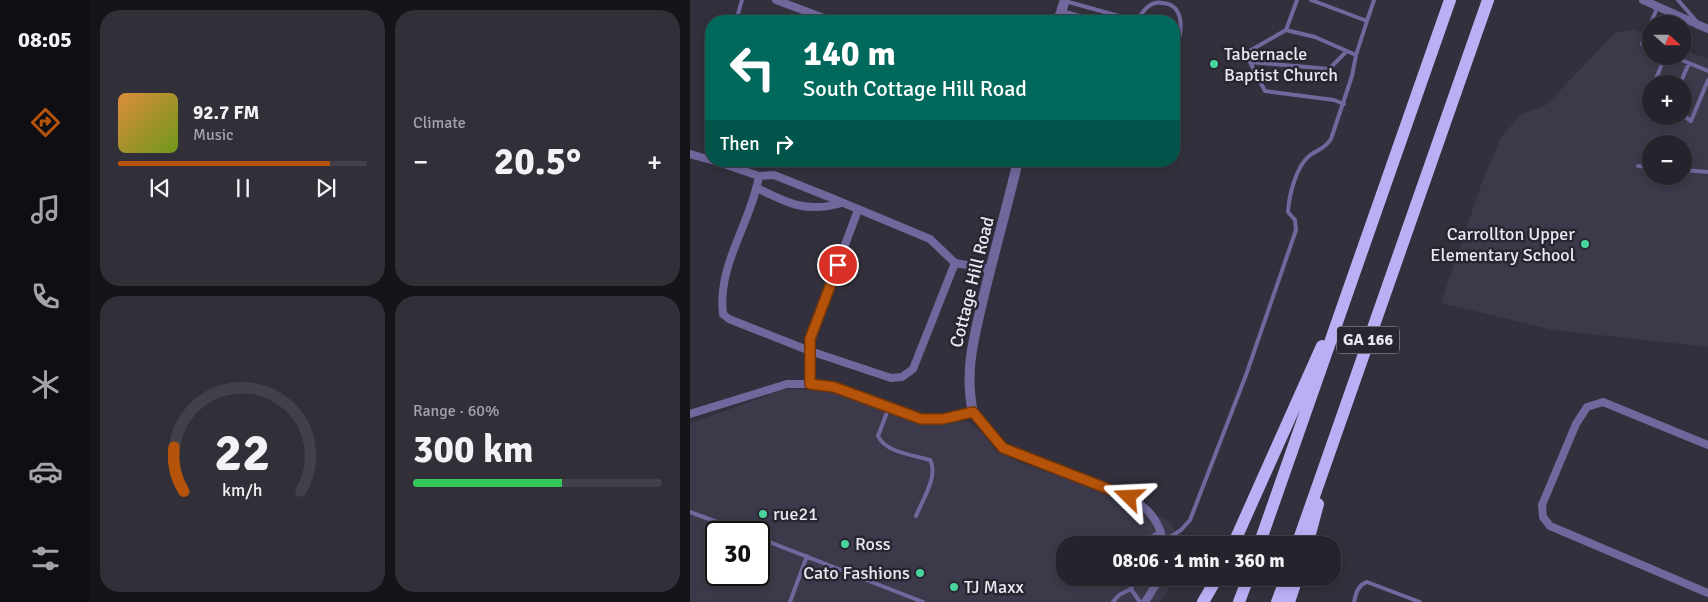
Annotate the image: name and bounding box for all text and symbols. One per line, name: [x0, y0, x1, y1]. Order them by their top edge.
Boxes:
north arrow: [1642, 15, 1692, 65]
map controls: [1642, 15, 1692, 185]
text: 08:05: [18, 26, 72, 53]
text: 140 m: [803, 32, 896, 75]
icon: left: [720, 35, 785, 100]
place label: Tabernacle Baptist Church: [1224, 43, 1338, 86]
marker: Tabernacle Baptist Church: [1208, 58, 1220, 70]
text: South Cottage Hill Road: [803, 75, 1027, 102]
button: +: [1642, 75, 1692, 125]
text: 92.7 FM: [193, 101, 259, 125]
icon: directions: [28, 105, 63, 140]
text: Climate: [413, 113, 466, 133]
text: Music: [193, 125, 234, 145]
icon: right: [770, 130, 798, 158]
text: Then: [720, 132, 760, 156]
button: −: [1642, 135, 1692, 185]
text: 20.5°: [494, 138, 581, 185]
text: −: [413, 145, 428, 179]
text: +: [647, 145, 662, 179]
icon: previous: [146, 174, 174, 202]
icon: pause: [229, 174, 257, 202]
icon: next: [312, 174, 340, 202]
icon: music: [28, 192, 63, 227]
street label: Cottage Hill Road: [945, 214, 999, 350]
place label: Carrollton Upper Elementary School: [1430, 223, 1575, 266]
marker: Carrollton Upper Elementary School: [1579, 238, 1591, 250]
pin: [817, 244, 859, 286]
icon: arrive: [824, 251, 852, 279]
icon: phone: [28, 279, 63, 314]
road number: GA 166: [1337, 326, 1399, 354]
icon: climate: [28, 367, 63, 402]
text: Range · 60%: [413, 401, 499, 421]
text: 22: [214, 421, 271, 485]
text: 300 km: [413, 426, 534, 473]
icon: car: [28, 454, 63, 489]
position arrow: [1102, 470, 1154, 522]
text: km/h: [222, 479, 263, 501]
place label: rue21: [773, 503, 818, 525]
marker: rue21: [757, 508, 769, 520]
speed limit sign: 30: [705, 521, 770, 586]
place label: Ross: [855, 533, 891, 555]
marker: Ross: [839, 538, 851, 550]
icon: filters: [28, 541, 63, 576]
text: 08:06 · 1 min · 360 m: [1112, 549, 1285, 573]
place label: Cato Fashions: [803, 562, 910, 584]
marker: Cato Fashions: [914, 567, 926, 579]
place label: TJ Maxx: [964, 576, 1024, 598]
marker: TJ Maxx: [948, 581, 960, 593]

